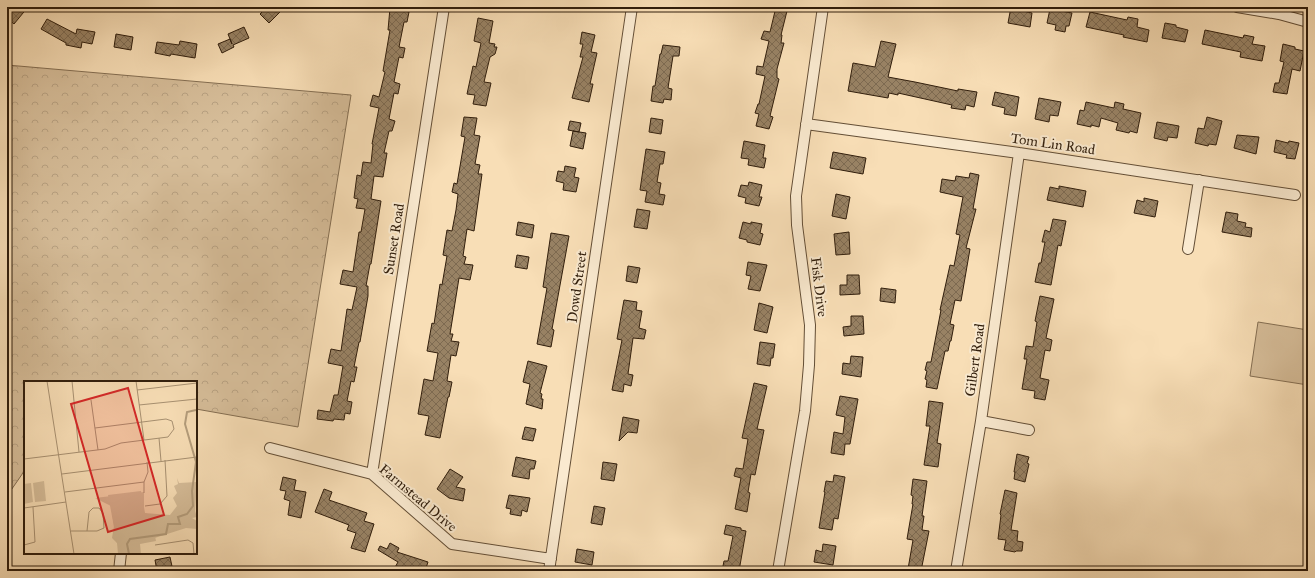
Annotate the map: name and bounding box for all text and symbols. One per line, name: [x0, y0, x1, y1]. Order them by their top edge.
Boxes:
street label: Tom Lin Road: [1010, 130, 1096, 158]
street label: Sunset Road: [380, 202, 408, 276]
street label: Dowd Street: [564, 250, 590, 324]
street label: Fisk Drive: [807, 256, 831, 318]
street label: Gilbert Road: [961, 322, 989, 398]
inset map: [24, 381, 197, 554]
street label: Farmstead Drive: [376, 461, 460, 535]

